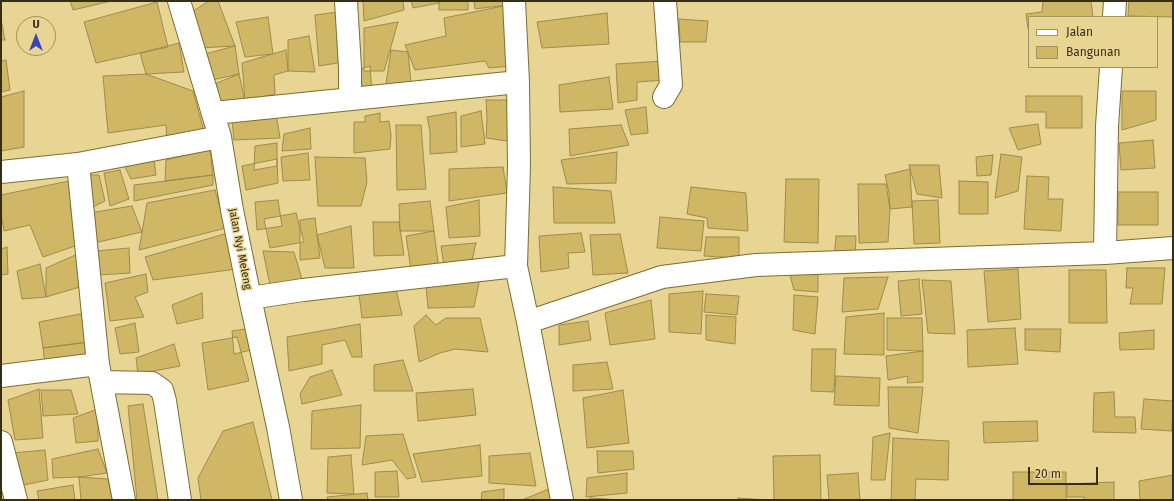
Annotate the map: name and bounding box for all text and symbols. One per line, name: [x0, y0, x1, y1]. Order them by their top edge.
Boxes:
north arrow: [16, 16, 56, 56]
legend: [1028, 16, 1158, 68]
text: U: [32, 18, 40, 31]
text: Jalan: [1066, 25, 1093, 39]
text: Bangunan: [1066, 45, 1121, 59]
street label: Jalan Nyi Meleng: [226, 207, 254, 291]
scale bar: [1030, 459, 1100, 485]
text: 20 m: [1035, 467, 1061, 481]

